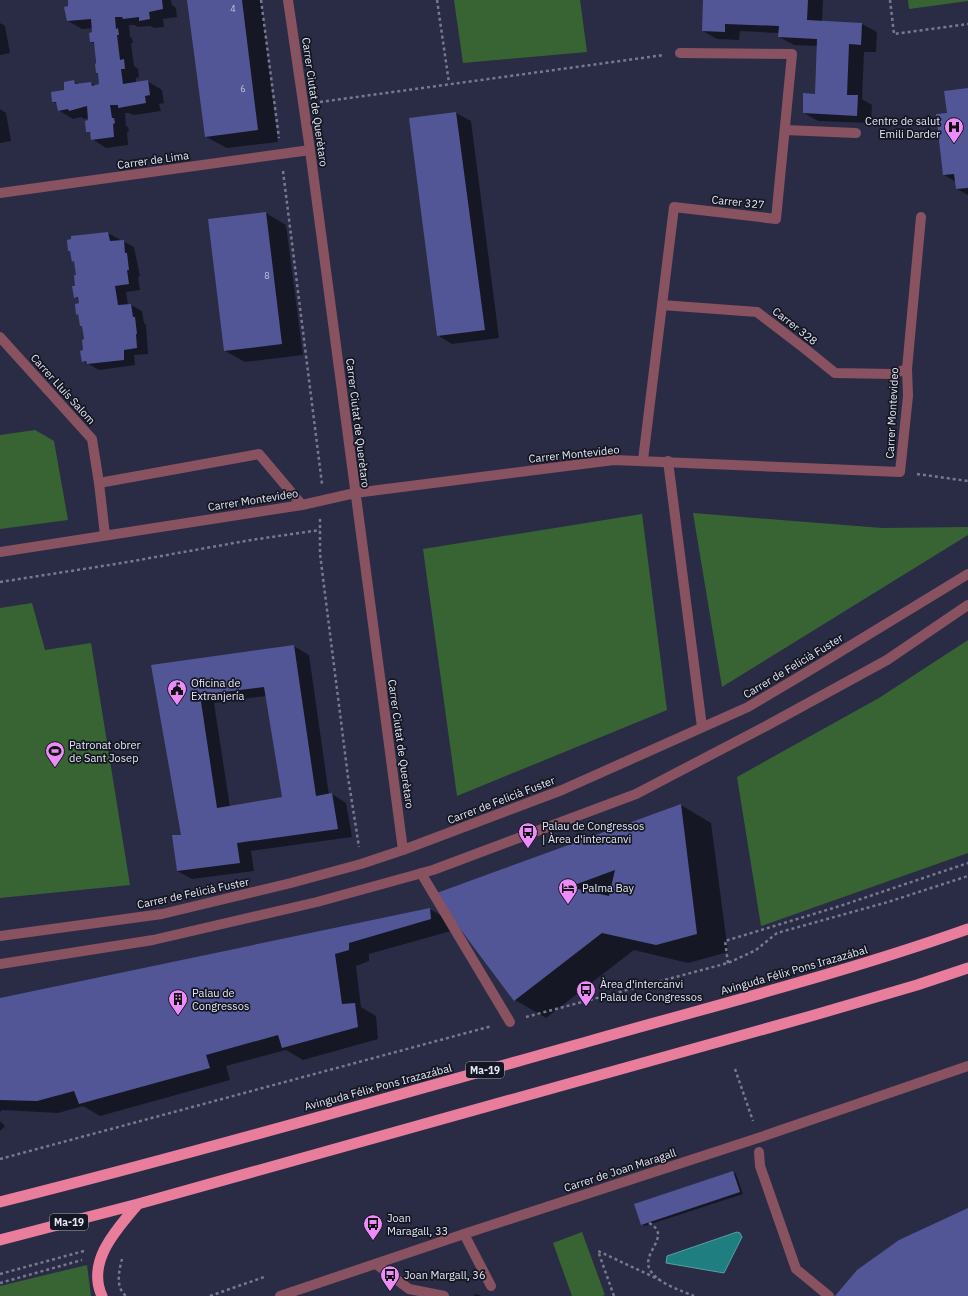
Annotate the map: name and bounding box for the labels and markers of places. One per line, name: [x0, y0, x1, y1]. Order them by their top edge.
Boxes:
place label: Centre de salut Emili Darder: [865, 114, 940, 141]
hospital icon: Centre de salut Emili Darder: [943, 116, 965, 144]
place label: Oficina de Extranjería: [191, 676, 245, 703]
public building icon: Oficina de Extranjería: [166, 678, 188, 706]
place label: Patronat obrer de Sant Josep: [69, 738, 141, 765]
sports icon: Patronat obrer de Sant Josep: [44, 740, 66, 768]
place label: Palau de Congressos | Àrea d'intercanvi: [542, 819, 644, 846]
bus stop icon: Palau de Congressos | Àrea d'intercanvi: [517, 821, 539, 849]
hotel icon: Palma Bay: [557, 877, 579, 905]
place label: Palma Bay: [582, 881, 634, 895]
place label: Àrea d'intercanvi Palau de Congressos: [600, 977, 702, 1004]
bus stop icon: Àrea d'intercanvi Palau de Congressos: [575, 979, 597, 1007]
place label: Palau de Congressos: [192, 986, 249, 1013]
building icon: Palau de Congressos: [167, 988, 189, 1016]
place label: Joan Maragall, 33: [387, 1211, 448, 1238]
bus stop icon: Joan Maragall, 33: [362, 1213, 384, 1241]
bus stop icon: Joan Margall, 36: [379, 1264, 401, 1292]
place label: Joan Margall, 36: [404, 1268, 486, 1282]

